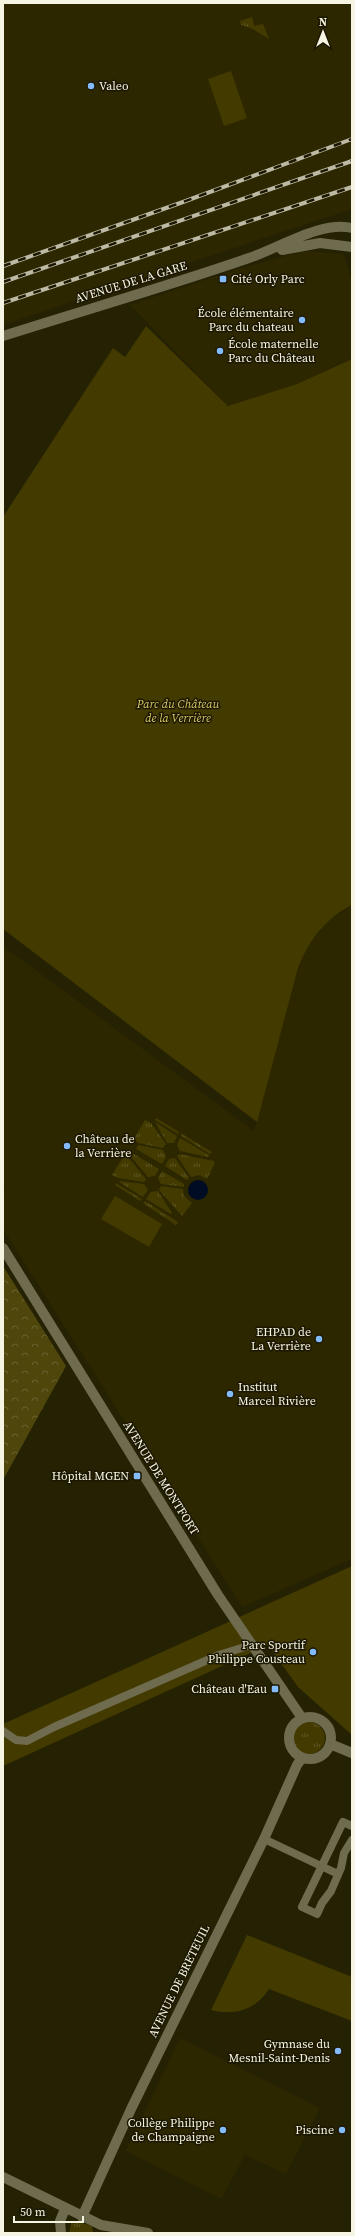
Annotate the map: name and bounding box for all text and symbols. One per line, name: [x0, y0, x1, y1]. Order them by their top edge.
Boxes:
north arrow: [303, 12, 343, 52]
text: N: [319, 15, 327, 30]
place label: Valeo: [99, 78, 129, 94]
marker: Valeo: [86, 81, 96, 91]
street label: AVENUE DE LA GARE: [73, 257, 189, 307]
place label: Cité Orly Parc: [231, 271, 305, 287]
marker: Cité Orly Parc: [218, 274, 228, 284]
place label: École élémentaire Parc du chateau: [197, 305, 294, 335]
marker: École élémentaire Parc du chateau: [297, 315, 307, 325]
place label: École maternelle Parc du Château: [228, 336, 319, 366]
marker: École maternelle Parc du Château: [215, 346, 225, 356]
park label: Parc du Château de la Verrière: [136, 696, 219, 726]
place label: Château de la Verrière: [75, 1131, 135, 1161]
marker: Château de la Verrière: [62, 1141, 72, 1151]
place label: EHPAD de La Verrière: [251, 1324, 311, 1354]
marker: EHPAD de La Verrière: [314, 1334, 324, 1344]
place label: Institut Marcel Rivière: [238, 1379, 316, 1409]
marker: Institut Marcel Rivière: [225, 1389, 235, 1399]
street label: AVENUE DE MONTFORT: [119, 1418, 203, 1539]
place label: Hôpital MGEN: [52, 1468, 129, 1484]
marker: Hôpital MGEN: [132, 1471, 142, 1481]
place label: Parc Sportif Philippe Cousteau: [208, 1637, 307, 1667]
marker: Parc Sportif Philippe Cousteau: [308, 1647, 318, 1657]
place label: Château d'Eau: [191, 1681, 267, 1697]
marker: Château d'Eau: [270, 1684, 280, 1694]
street label: AVENUE DE BRETEUIL: [145, 1922, 213, 2040]
place label: Gymnase du Mesnil-Saint-Denis: [229, 2036, 330, 2066]
marker: Gymnase du Mesnil-Saint-Denis: [333, 2046, 343, 2056]
place label: Collège Philippe de Champaigne: [128, 2115, 215, 2145]
place label: Piscine: [295, 2122, 334, 2138]
marker: Collège Philippe de Champaigne: [218, 2125, 228, 2135]
marker: Piscine: [337, 2125, 347, 2135]
scale bar: [14, 2198, 83, 2224]
text: 50 m: [20, 2204, 46, 2220]

